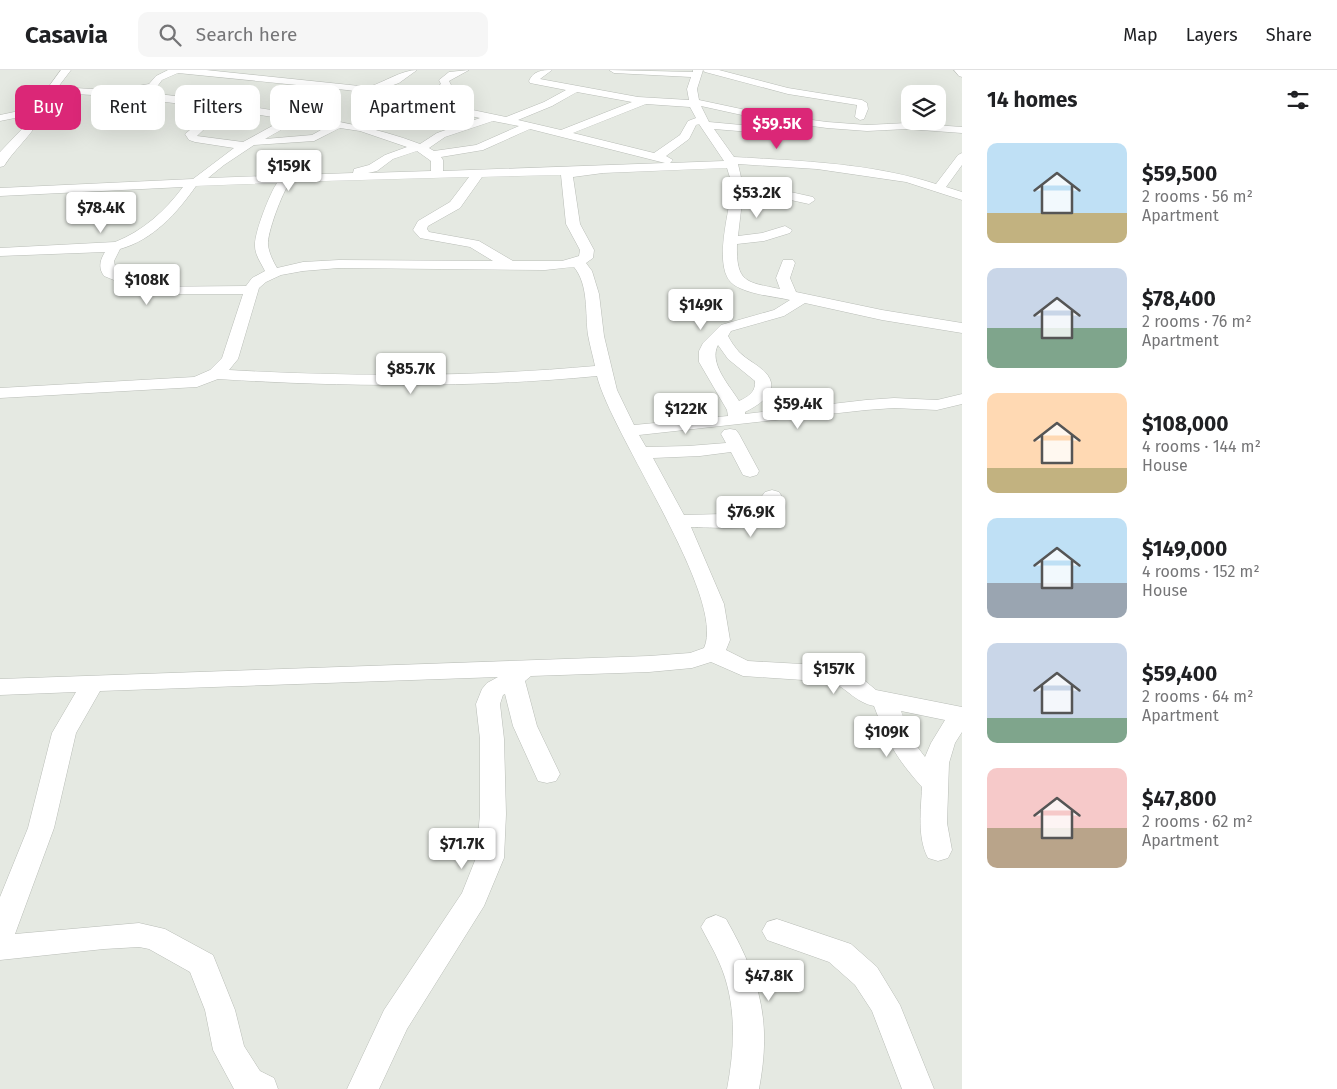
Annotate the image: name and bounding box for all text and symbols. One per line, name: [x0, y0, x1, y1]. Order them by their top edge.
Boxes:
search box: [138, 12, 488, 57]
text: Casavia: [25, 21, 108, 49]
icon: search: [156, 21, 184, 49]
text: Search here: [196, 23, 297, 46]
text: Map: [1123, 24, 1158, 46]
text: Layers: [1186, 24, 1238, 46]
text: Share: [1266, 24, 1312, 46]
chip: Buy: [15, 85, 81, 130]
chip: Rent: [91, 85, 165, 130]
chip: Filters: [175, 85, 260, 130]
chip: New: [270, 85, 341, 130]
chip: Apartment: [351, 85, 474, 130]
map controls: [901, 85, 946, 130]
button: layers: [901, 85, 946, 130]
icon: filters: [1284, 86, 1312, 114]
text: 14 homes: [987, 87, 1077, 113]
pin: $59.5K: [736, 108, 818, 150]
text: $59.5K: [753, 114, 801, 133]
pin: $159K: [254, 150, 324, 192]
text: $159K: [267, 156, 311, 175]
text: $59,500: [1142, 161, 1217, 187]
icon: home: [1027, 163, 1087, 223]
pin: $53.2K: [716, 176, 798, 219]
text: $53.2K: [733, 183, 781, 202]
text: 2 rooms · 56 m²: [1142, 187, 1253, 206]
pin: $78.4K: [60, 191, 142, 234]
text: $78.4K: [77, 198, 125, 217]
text: Apartment: [1142, 206, 1219, 225]
pin: $108K: [112, 264, 182, 306]
text: $108K: [125, 270, 169, 289]
text: $78,400: [1142, 286, 1216, 312]
pin: $149K: [666, 288, 736, 331]
icon: home: [1027, 288, 1087, 348]
text: $149K: [679, 295, 723, 314]
text: 2 rooms · 76 m²: [1142, 312, 1252, 331]
text: Apartment: [1142, 331, 1219, 350]
pin: $85.7K: [370, 352, 452, 395]
text: $85.7K: [387, 359, 435, 378]
pin: $59.4K: [757, 388, 839, 430]
pin: $122K: [651, 392, 721, 435]
text: $59.4K: [774, 394, 822, 413]
text: $122K: [665, 399, 707, 418]
text: $108,000: [1142, 411, 1229, 437]
icon: home: [1027, 413, 1087, 473]
text: 4 rooms · 144 m²: [1142, 437, 1261, 456]
text: House: [1142, 456, 1188, 475]
pin: $76.9K: [710, 496, 792, 538]
text: $76.9K: [727, 502, 775, 521]
text: $149,000: [1142, 536, 1227, 562]
icon: home: [1027, 538, 1087, 598]
text: 4 rooms · 152 m²: [1142, 562, 1260, 581]
text: House: [1142, 581, 1188, 600]
pin: $157K: [799, 652, 869, 695]
text: $157K: [813, 659, 855, 678]
text: $59,400: [1142, 661, 1217, 687]
icon: home: [1027, 663, 1087, 723]
text: 2 rooms · 64 m²: [1142, 687, 1253, 706]
text: Apartment: [1142, 706, 1219, 725]
pin: $109K: [852, 716, 922, 758]
text: $109K: [865, 722, 909, 741]
text: $47,800: [1142, 786, 1216, 812]
icon: home: [1027, 788, 1087, 848]
text: 2 rooms · 62 m²: [1142, 812, 1253, 831]
pin: $71.7K: [421, 828, 503, 870]
text: Apartment: [1142, 831, 1219, 850]
text: $71.7K: [440, 834, 484, 853]
pin: $47.8K: [728, 960, 810, 1002]
text: $47.8K: [745, 966, 793, 985]

